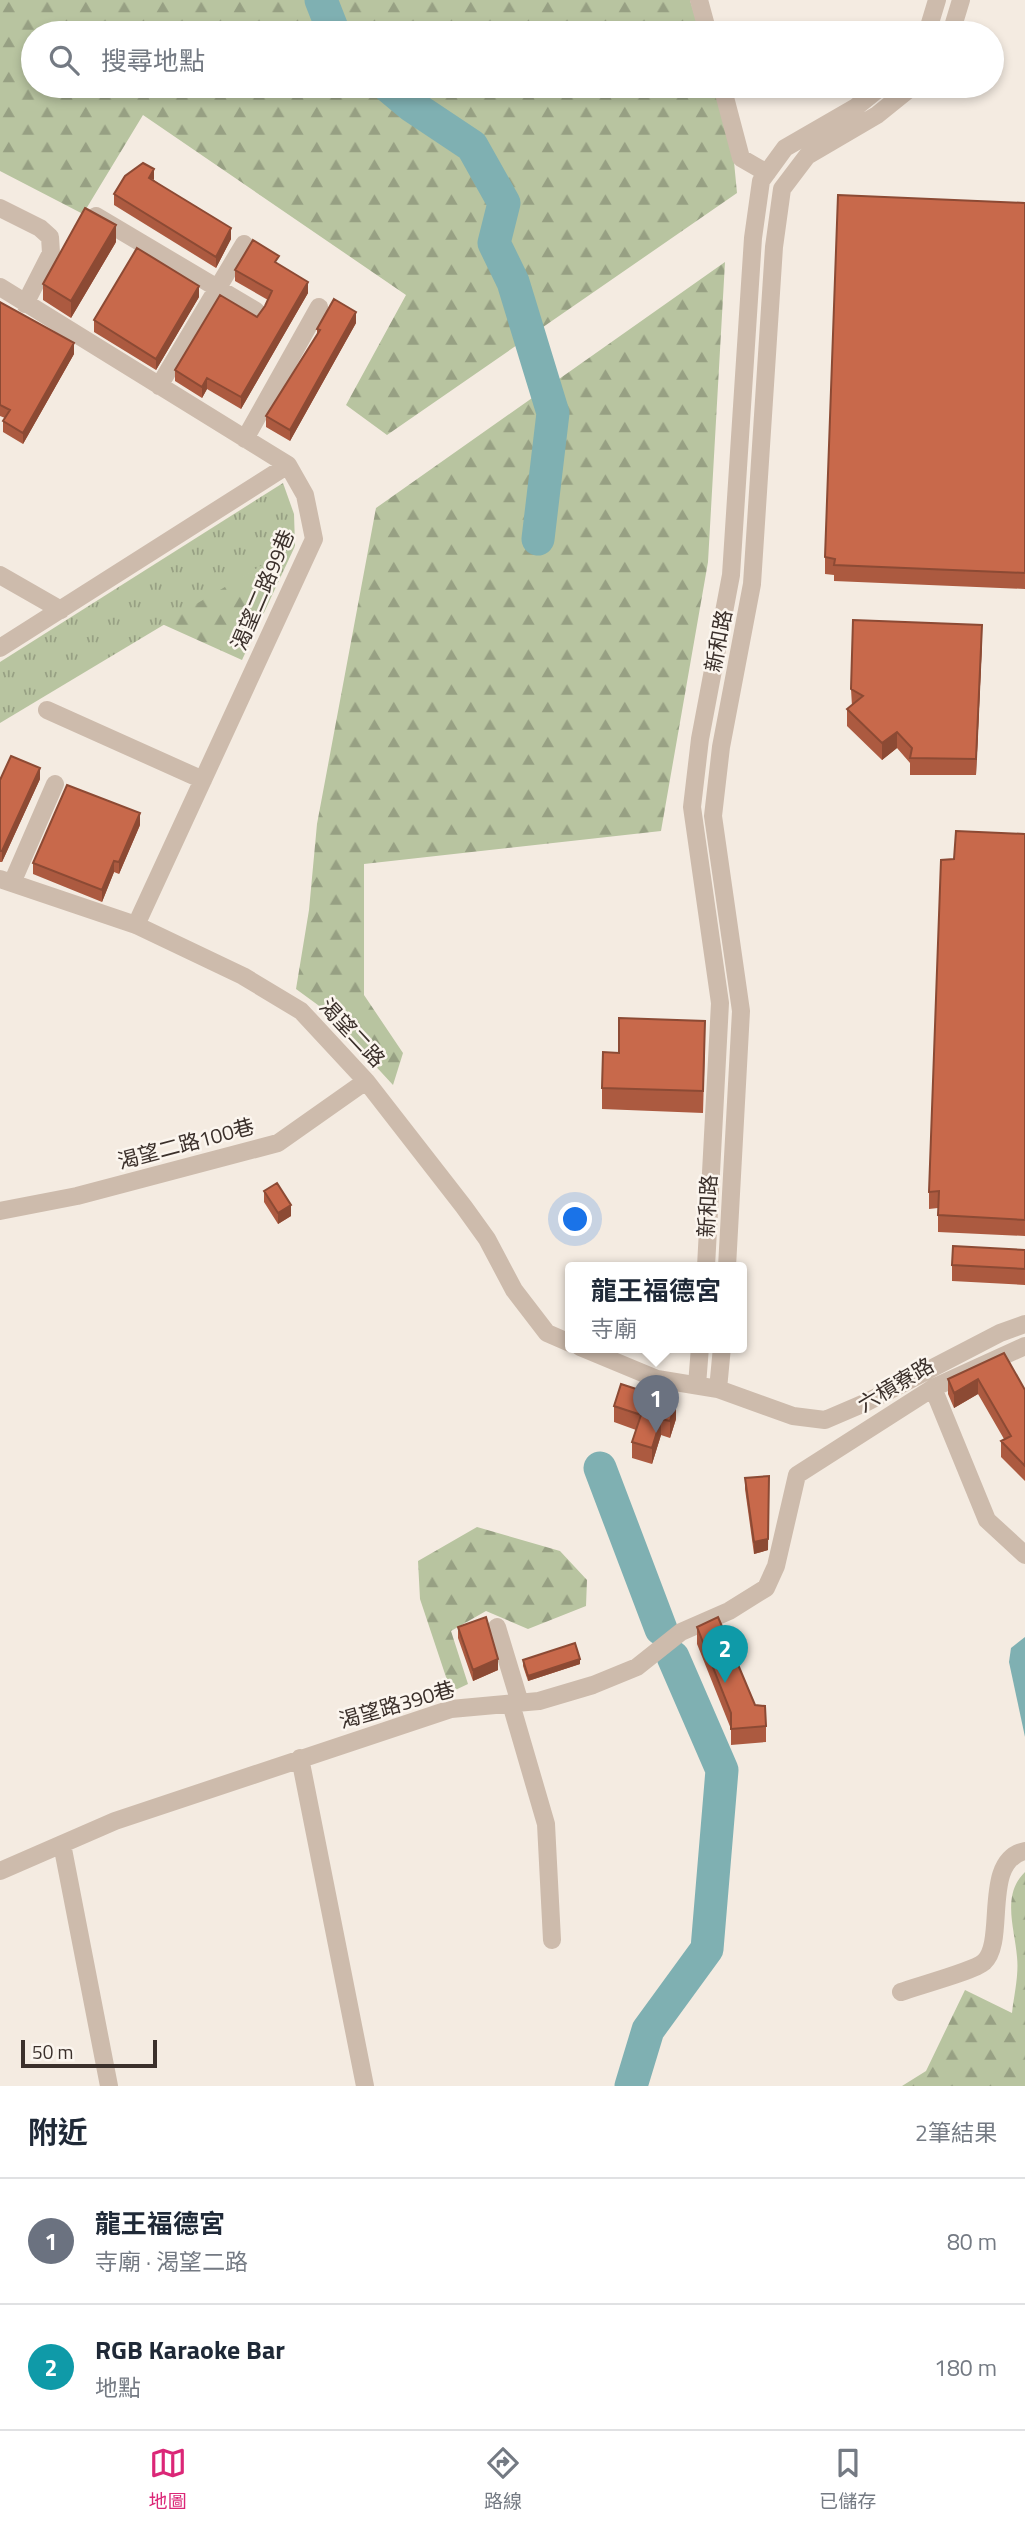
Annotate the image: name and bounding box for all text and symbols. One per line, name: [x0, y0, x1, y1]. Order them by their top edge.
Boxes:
search box: [21, 21, 1004, 98]
icon: search: [45, 41, 83, 79]
text: 搜尋地點: [101, 41, 205, 80]
street label: 渴望二路99巷: [222, 524, 302, 655]
street label: 新和路: [696, 607, 740, 675]
street label: 渴望二路: [312, 991, 393, 1074]
street label: 渴望二路100巷: [114, 1109, 258, 1177]
street label: 新和路: [689, 1174, 725, 1238]
your location: [558, 1202, 592, 1236]
popup: [565, 1262, 747, 1353]
text: 龍王福德宮: [591, 1271, 721, 1310]
text: 寺廟: [591, 1311, 637, 1346]
street label: 六槓寮路: [851, 1349, 940, 1419]
pin: 1: [633, 1375, 679, 1433]
pin: 2: [702, 1625, 748, 1683]
street label: 渴望路390巷: [335, 1672, 458, 1736]
scale bar: [21, 2037, 158, 2069]
text: 50 m: [32, 2037, 73, 2066]
text: 附近: [28, 2109, 88, 2155]
text: 2筆結果: [915, 2115, 997, 2150]
text: 龍王福德宮: [95, 2204, 225, 2243]
text: 1: [45, 2224, 57, 2259]
text: 80 m: [947, 2224, 997, 2259]
text: 寺廟 · 渴望二路: [95, 2244, 248, 2279]
text: RGB Karaoke Bar: [95, 2330, 285, 2369]
text: 2: [45, 2350, 57, 2385]
text: 180 m: [934, 2350, 997, 2385]
text: 地點: [95, 2370, 141, 2405]
tab: 地圖: [149, 2444, 187, 2515]
tab: 路線: [484, 2444, 522, 2515]
tab: 已儲存: [819, 2444, 876, 2515]

